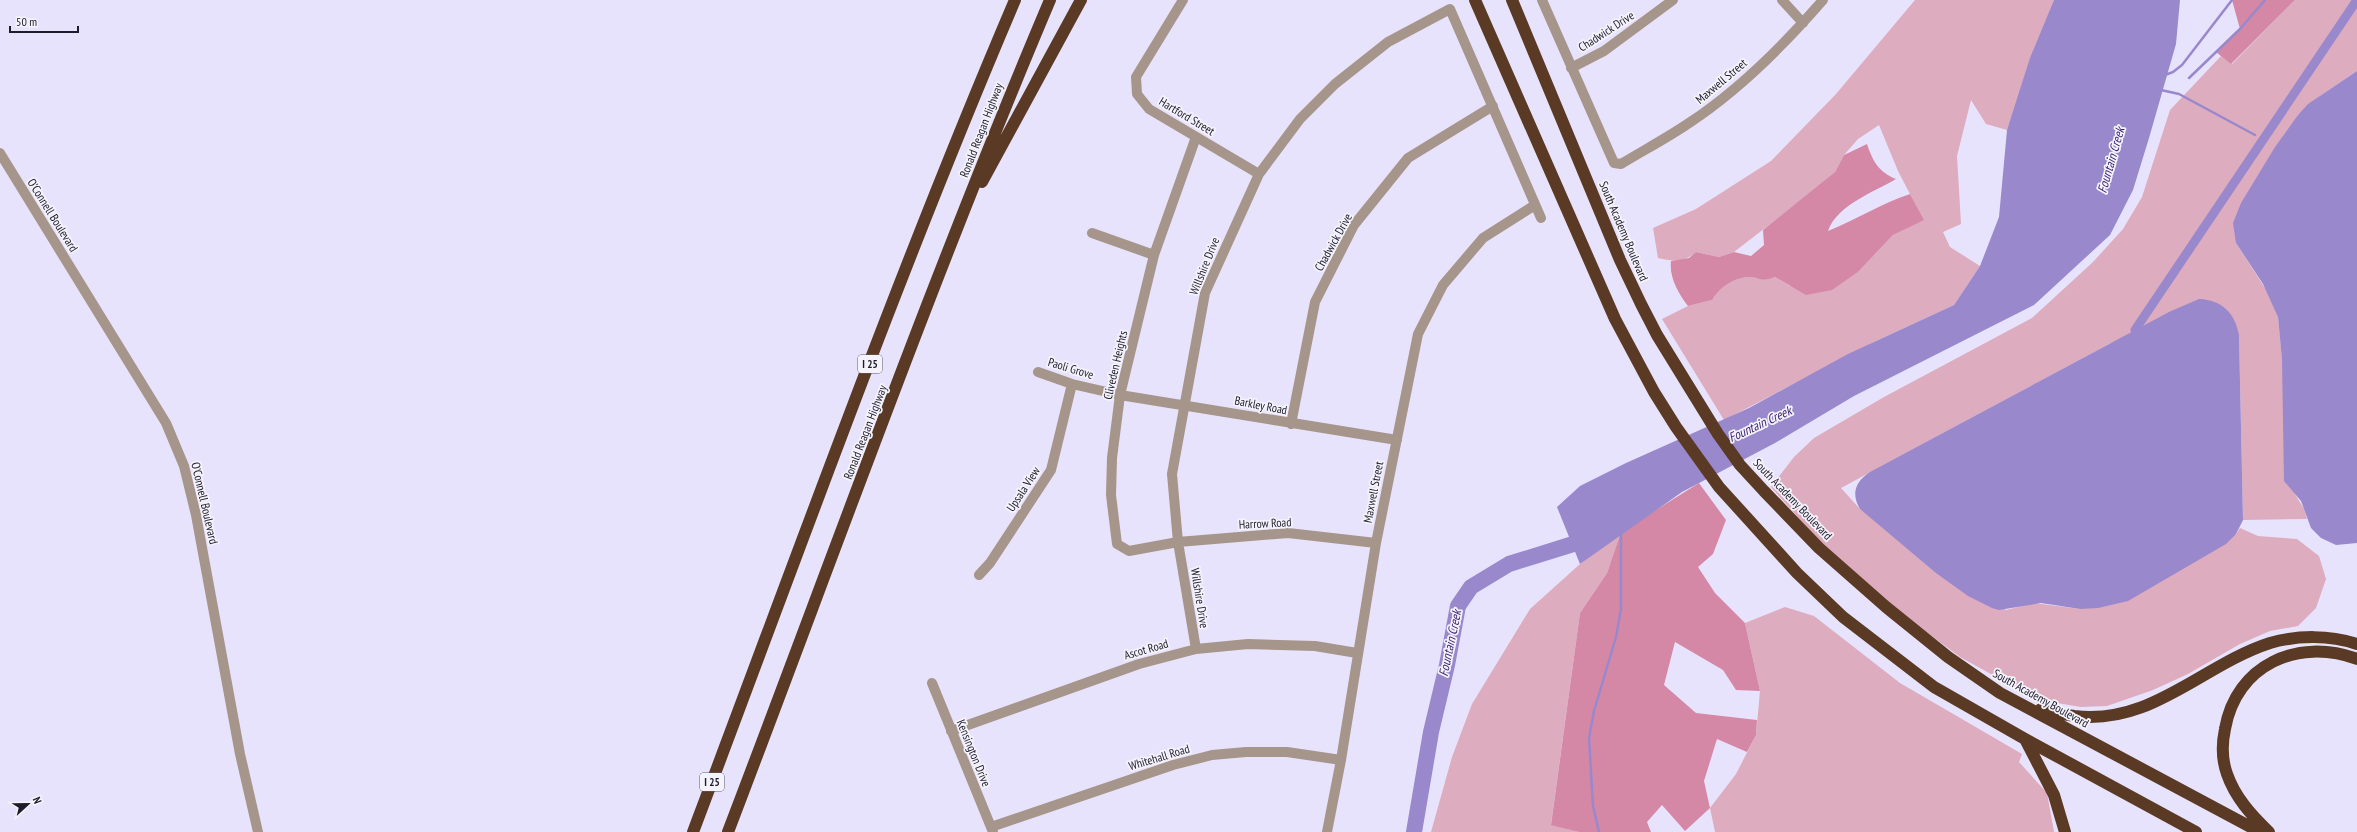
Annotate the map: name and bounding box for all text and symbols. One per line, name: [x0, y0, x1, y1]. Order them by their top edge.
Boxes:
street label: Chadwick Drive: [1575, 7, 1637, 55]
scale bar: [10, 8, 78, 34]
text: 50 m: [16, 14, 37, 29]
street label: Maxwell Street: [1692, 55, 1750, 107]
street label: Ronald Reagan Highway: [956, 80, 1006, 179]
street label: Hartford Street: [1156, 94, 1218, 139]
water label: Fountain Creek: [2094, 123, 2129, 195]
street label: O'Connell Boulevard: [25, 176, 81, 254]
street label: South Academy Boulevard: [1596, 179, 1652, 283]
street label: Chadwick Drive: [1311, 211, 1355, 273]
street label: Willshire Drive: [1186, 235, 1222, 297]
street label: Cliveden Heights: [1100, 329, 1130, 401]
street label: Paoli Grove: [1046, 354, 1096, 382]
road number: I 25: [858, 355, 882, 373]
street label: Ronald Reagan Highway: [840, 382, 890, 481]
street label: Barkley Road: [1233, 393, 1289, 417]
water label: Fountain Creek: [1726, 401, 1796, 446]
street label: South Academy Boulevard: [1750, 455, 1836, 543]
street label: Maxwell Street: [1360, 459, 1386, 524]
street label: O'Connell Boulevard: [188, 461, 222, 545]
street label: Upsala View: [1003, 463, 1043, 514]
street label: Harrow Road: [1238, 514, 1292, 532]
street label: Willshire Drive: [1188, 567, 1212, 629]
water label: Fountain Creek: [1435, 606, 1466, 678]
street label: Ascot Road: [1122, 636, 1170, 662]
street label: South Academy Boulevard: [1991, 665, 2091, 731]
street label: Kensington Drive: [954, 717, 994, 789]
street label: Whitehall Road: [1127, 741, 1191, 773]
road number: I 25: [700, 773, 724, 791]
north arrow: [8, 784, 48, 824]
text: N: [30, 795, 45, 806]

